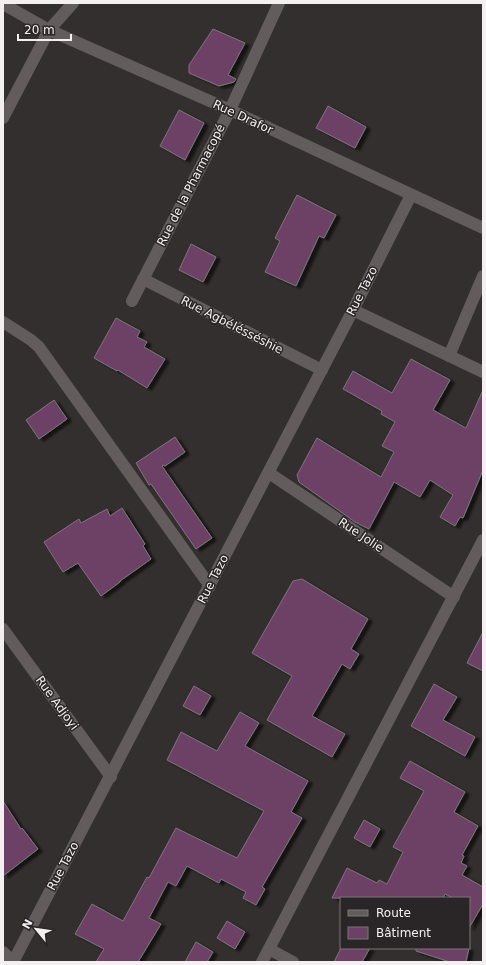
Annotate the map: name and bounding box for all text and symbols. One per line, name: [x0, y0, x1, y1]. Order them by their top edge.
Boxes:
scale bar: [18, 16, 71, 42]
text: 20 m: [24, 23, 55, 37]
street label: Rue Drafor: [211, 97, 275, 137]
street label: Rue de la Pharmacopé: [154, 122, 228, 248]
street label: Rue Tazo: [344, 264, 380, 318]
street label: Rue Agbélésséshie: [179, 293, 285, 357]
street label: Rue Jolie: [336, 515, 386, 555]
street label: Rue Tazo: [195, 552, 231, 606]
street label: Rue Adjoyi: [33, 673, 81, 733]
street label: Rue Tazo: [44, 839, 82, 893]
legend: [340, 897, 470, 949]
text: Route: [376, 906, 411, 920]
north arrow: [16, 909, 56, 949]
text: N: [20, 917, 36, 932]
text: Bâtiment: [376, 926, 431, 940]

